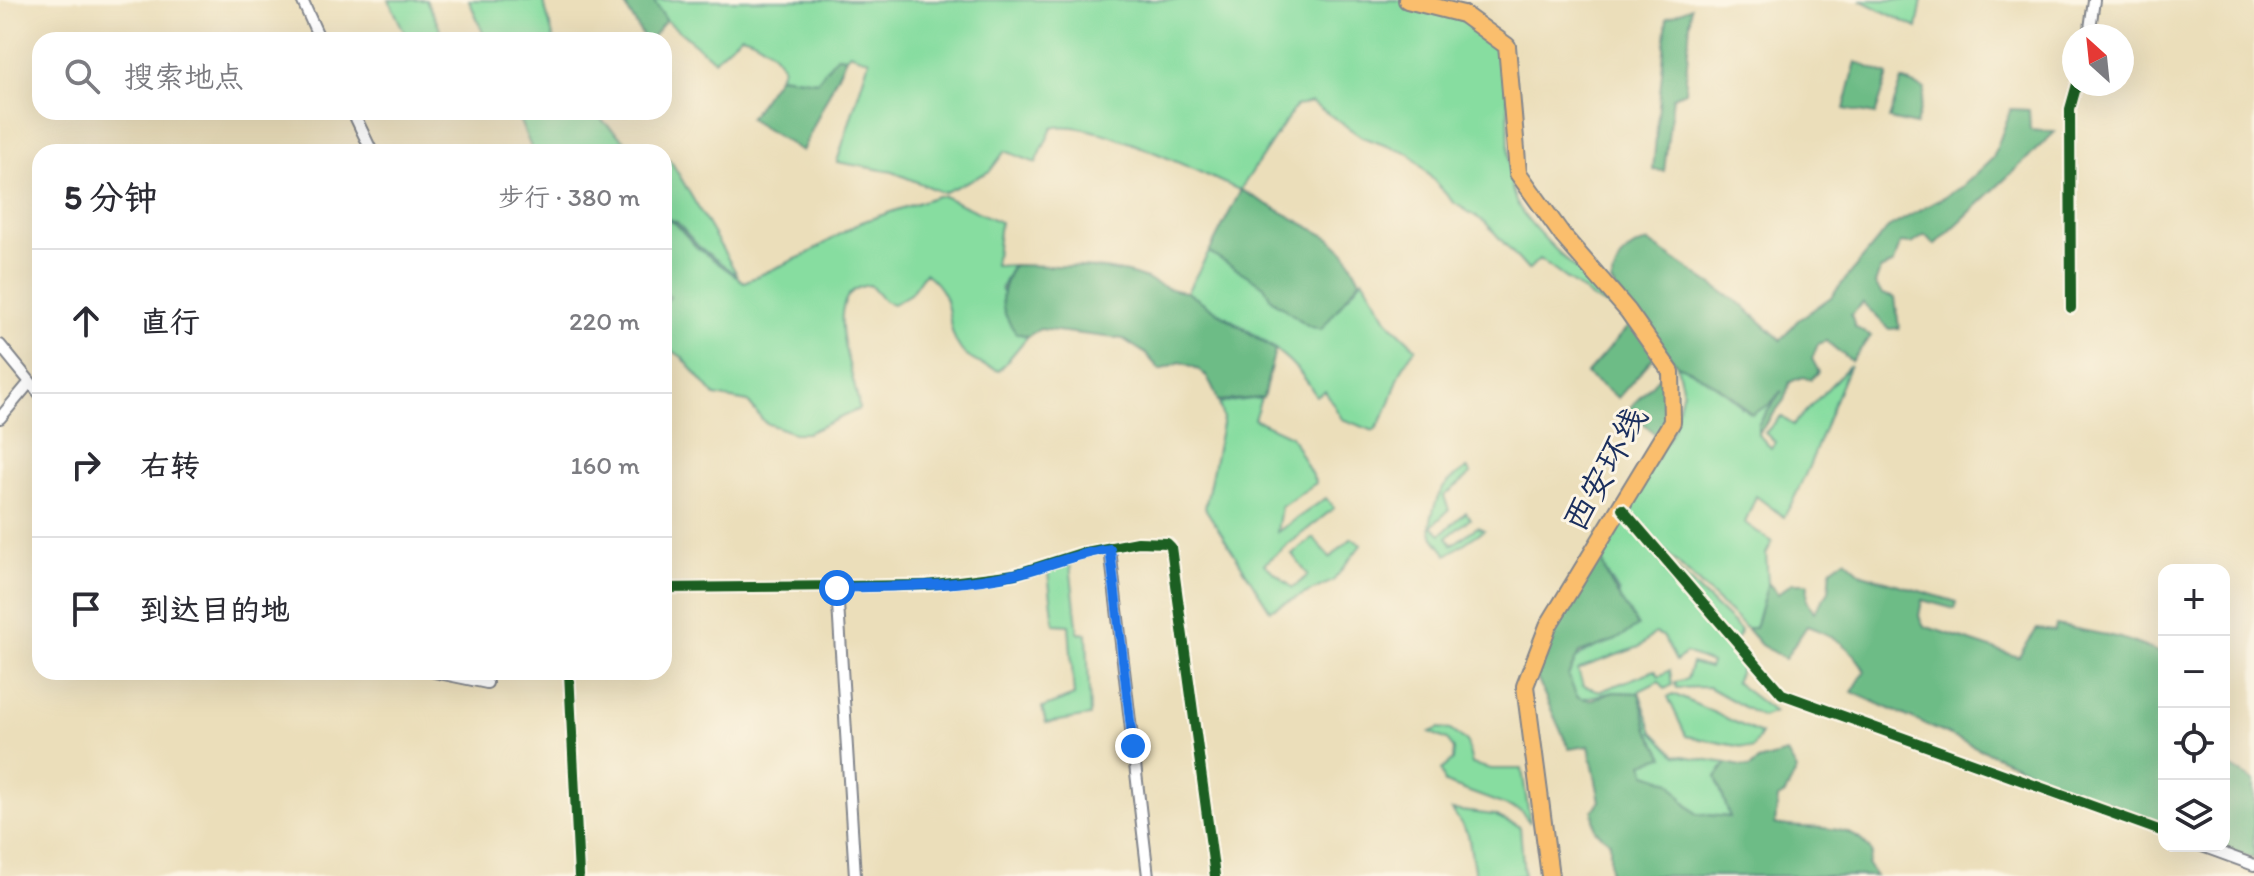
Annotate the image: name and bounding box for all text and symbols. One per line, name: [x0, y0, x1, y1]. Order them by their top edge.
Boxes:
north arrow: [2062, 24, 2134, 96]
search box: [32, 32, 672, 120]
icon: search: [60, 54, 104, 98]
text: 搜索地点: [124, 58, 244, 95]
text: 5 分钟: [64, 177, 158, 218]
text: 步行 · 380 m: [498, 181, 640, 213]
icon: ahead: [64, 299, 108, 343]
text: 直行: [140, 303, 200, 340]
text: 220 m: [569, 305, 640, 337]
street label: 西安环线: [1554, 400, 1656, 538]
icon: right: [64, 443, 108, 487]
text: 右转: [140, 447, 200, 484]
text: 160 m: [570, 449, 640, 481]
map controls: [2158, 564, 2230, 852]
button: +: [2158, 564, 2230, 636]
route start: [819, 570, 855, 606]
icon: arrive: [64, 587, 108, 631]
text: 到达目的地: [140, 591, 290, 628]
button: −: [2158, 636, 2230, 708]
button: locate: [2158, 708, 2230, 780]
route end: [1115, 728, 1151, 764]
button: layers: [2158, 780, 2230, 852]

